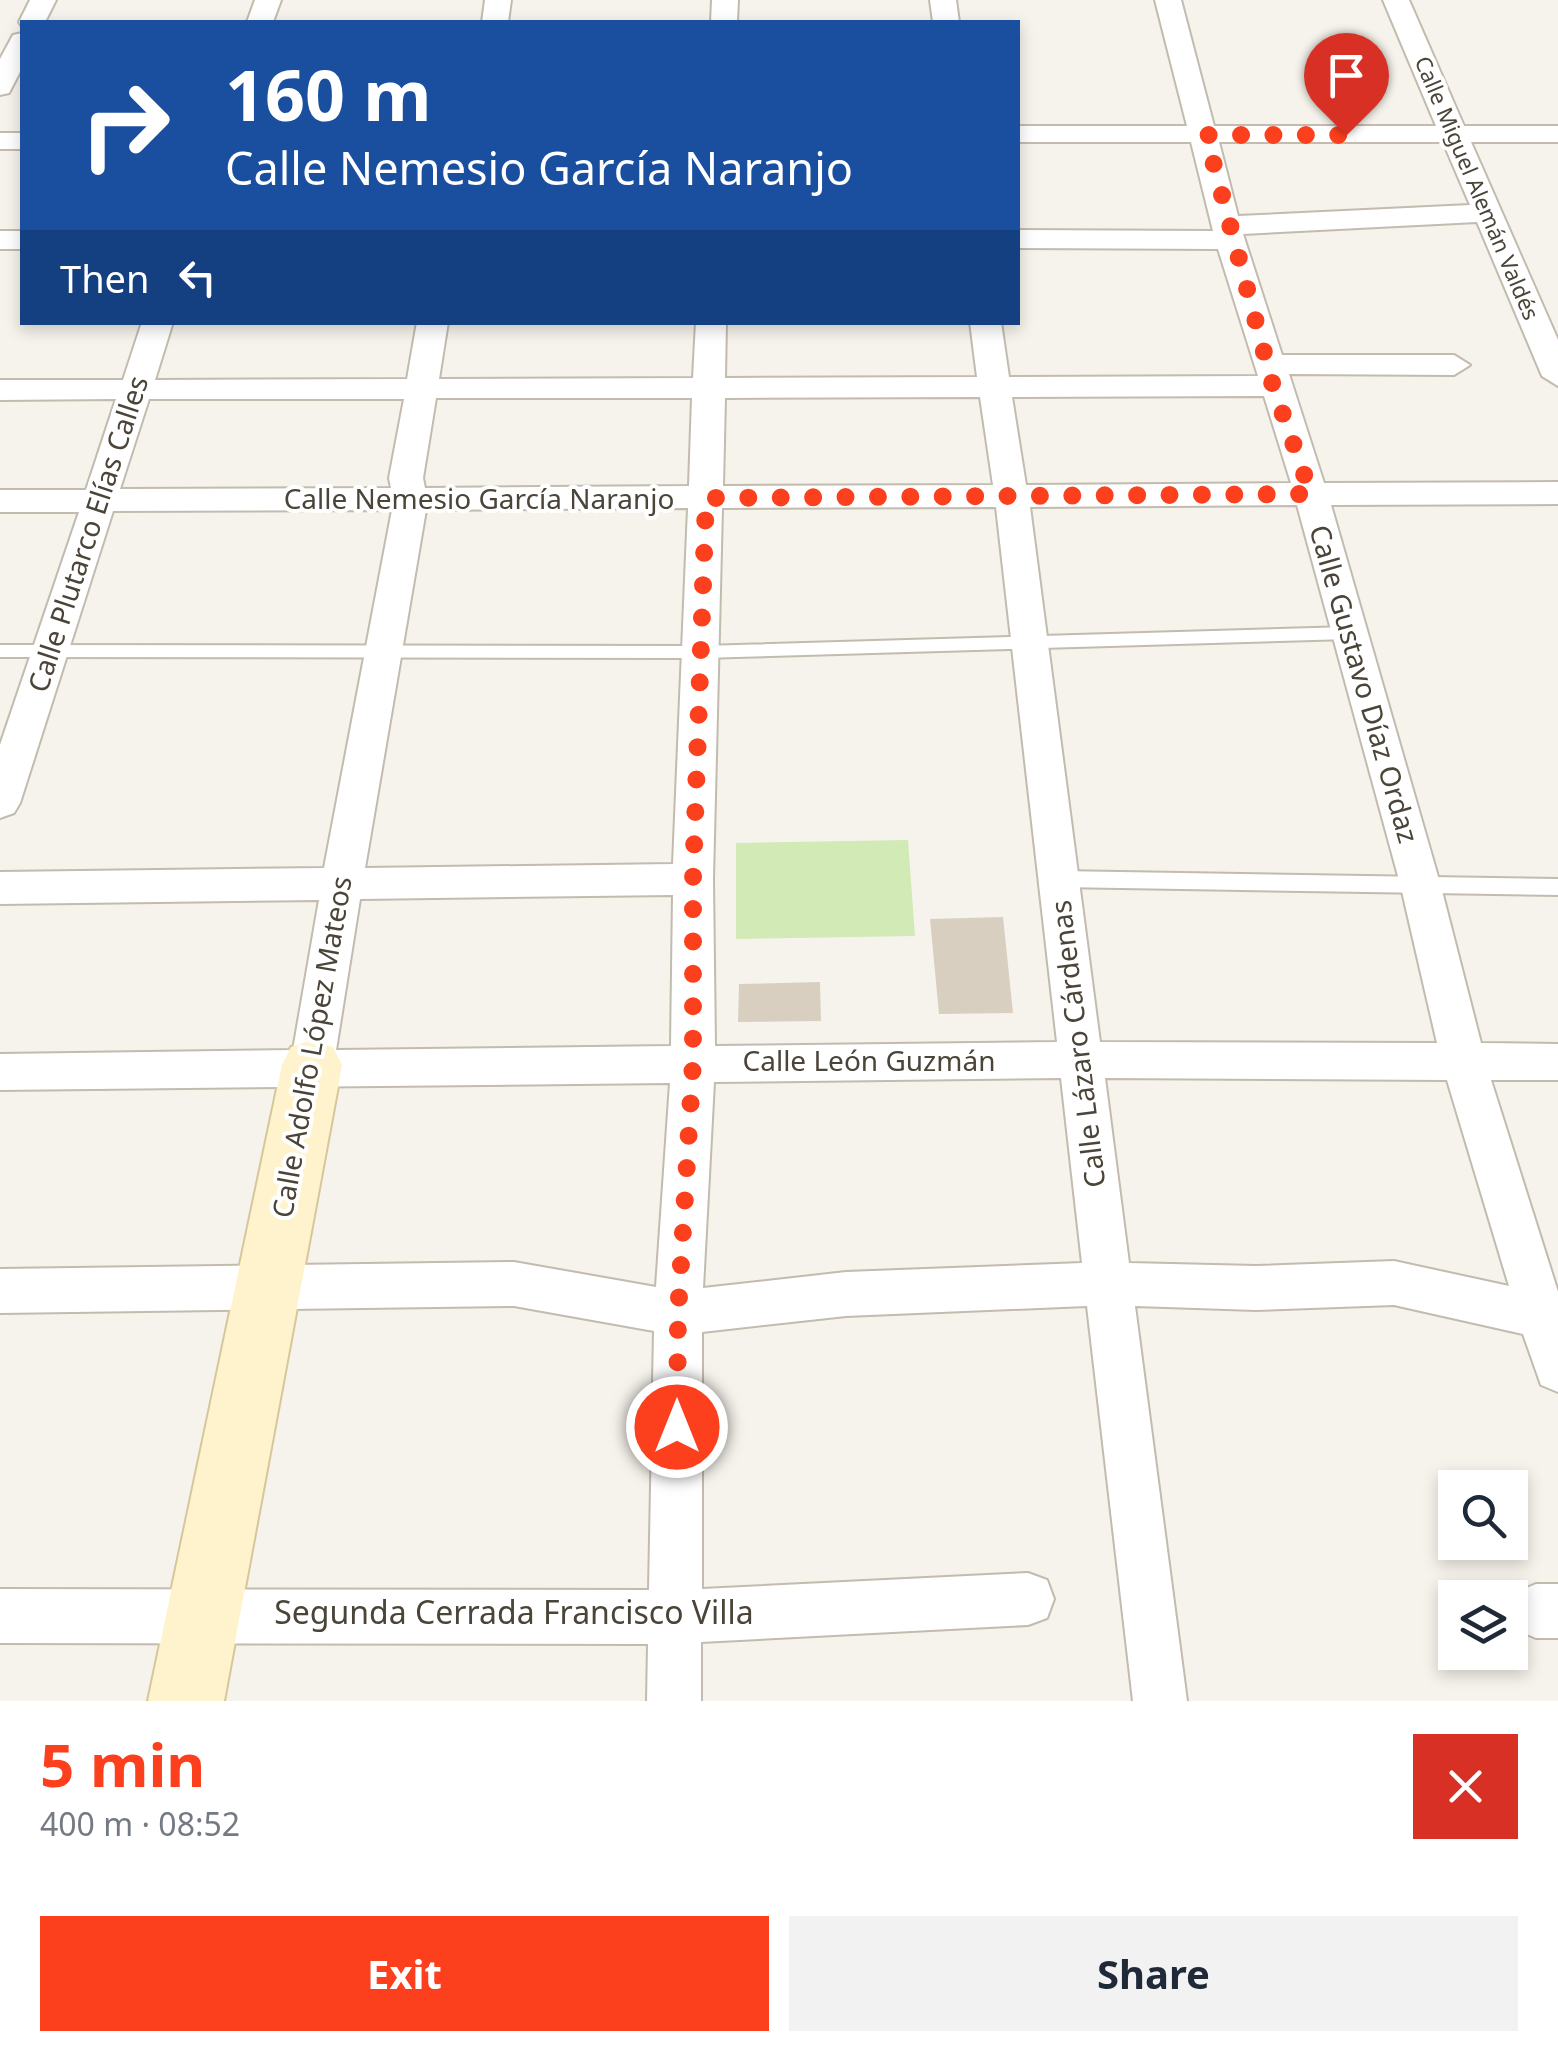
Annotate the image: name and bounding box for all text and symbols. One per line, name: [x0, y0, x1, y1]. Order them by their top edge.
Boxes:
pin: [1304, 33, 1389, 136]
text: 160 m: [225, 46, 432, 142]
icon: arrive: [1319, 48, 1374, 103]
street label: Calle Miguel Alemán Valdés: [1409, 51, 1547, 324]
icon: right: [60, 60, 190, 190]
text: Calle Nemesio García Naranjo: [225, 137, 853, 198]
icon: left: [170, 250, 225, 305]
text: Then: [60, 252, 150, 304]
street label: Calle Plutarco Elías Calles: [18, 371, 156, 697]
street label: Calle Nemesio García Naranjo: [284, 479, 674, 517]
street label: Calle Gustavo Díaz Ordaz: [1301, 520, 1429, 847]
street label: Calle Adolfo López Mateos: [262, 873, 360, 1221]
street label: Calle Lázaro Cárdenas: [1041, 898, 1113, 1190]
street label: Calle León Guzmán: [743, 1041, 995, 1079]
position arrow: [625, 1375, 729, 1479]
map controls: [1438, 1470, 1528, 1670]
button: search: [1438, 1470, 1528, 1560]
button: layers: [1438, 1580, 1528, 1670]
street label: Segunda Cerrada Francisco Villa: [274, 1590, 754, 1633]
text: 5 min: [40, 1723, 205, 1805]
button: close: [1413, 1734, 1518, 1839]
text: 400 m · 08:52: [40, 1802, 240, 1845]
button: Exit: [40, 1916, 769, 2031]
button: Share: [789, 1916, 1518, 2031]

